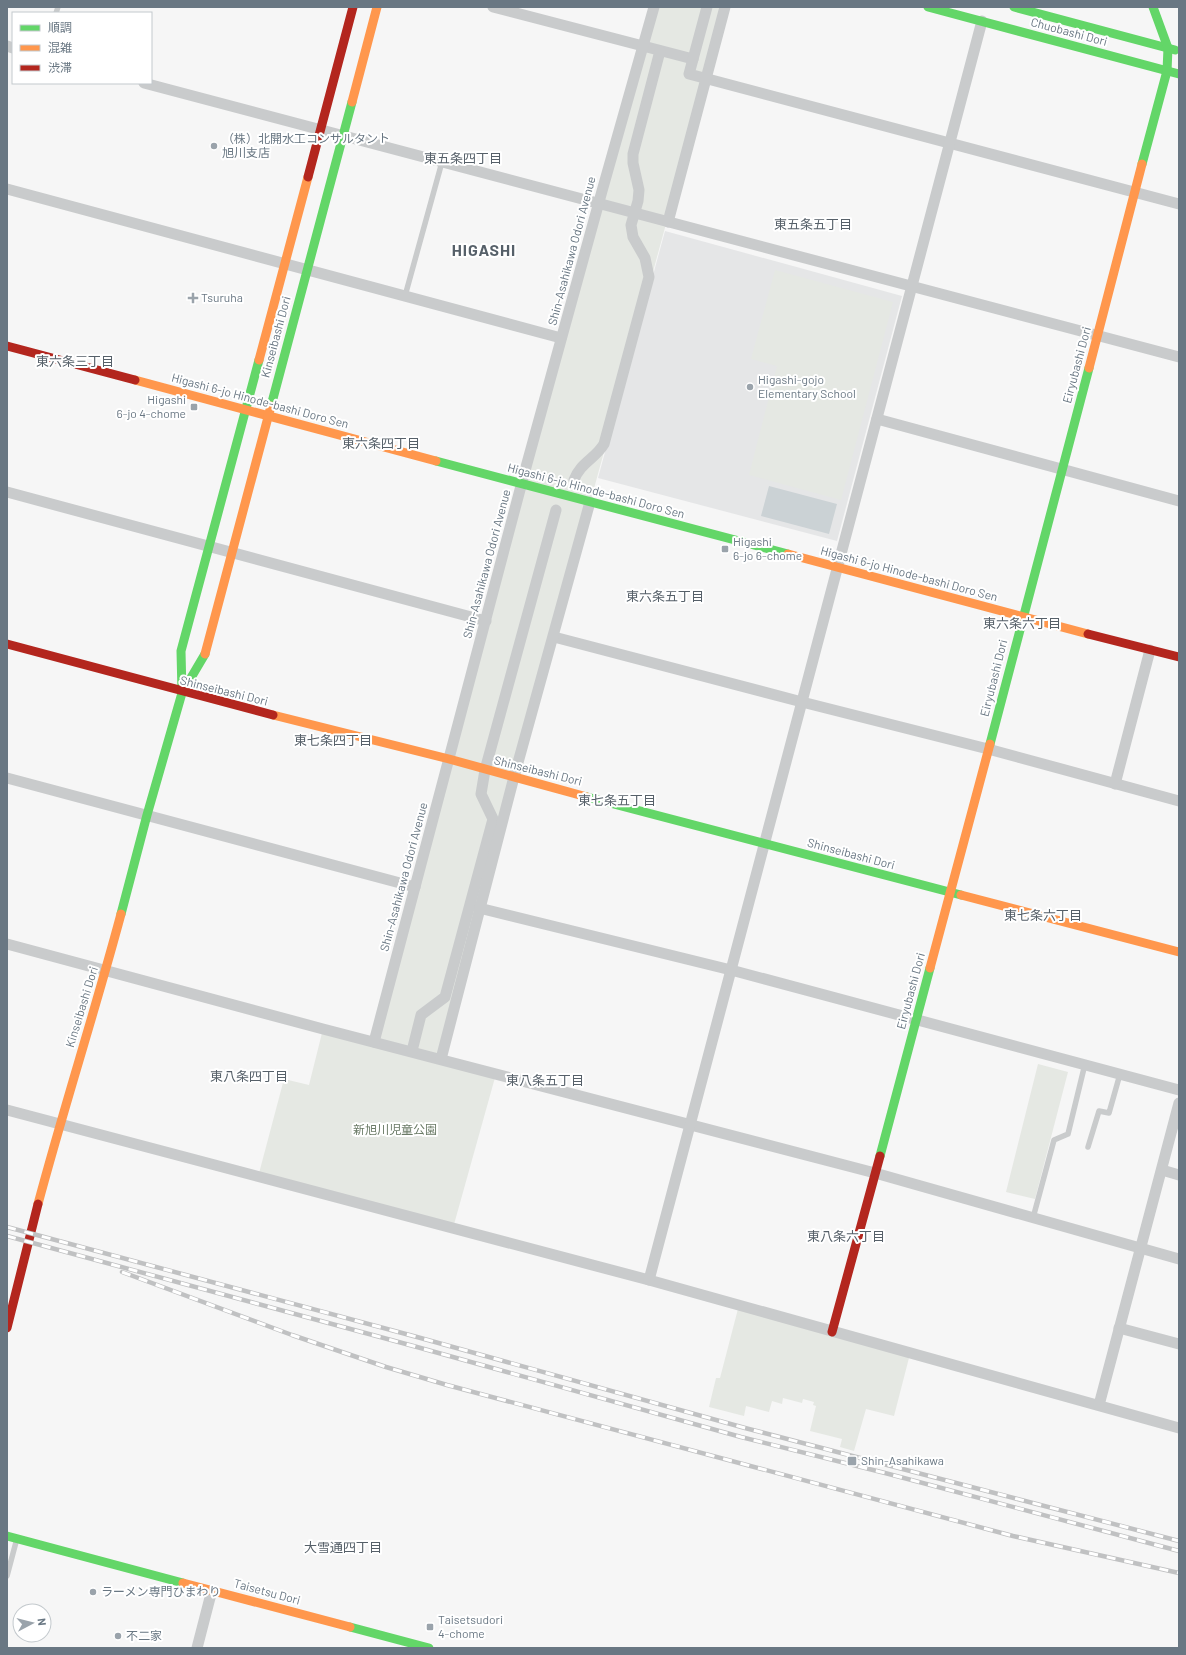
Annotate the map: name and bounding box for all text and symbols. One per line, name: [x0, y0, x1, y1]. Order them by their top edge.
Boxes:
legend: [12, 12, 152, 84]
street label: Chuobashi Dori: [1030, 14, 1109, 48]
text: 順調: [48, 20, 72, 34]
text: 混雑: [48, 40, 72, 54]
text: 渋滞: [48, 60, 72, 74]
place label: （株）北開水工コンサルタント 旭川支店: [222, 131, 390, 159]
marker: （株）北開水工コンサルタント 旭川支店: [209, 141, 219, 151]
district label: 東五条四丁目: [424, 150, 502, 166]
street label: Shin-Asahikawa Odori Avenue: [544, 175, 598, 327]
district label: 東五条五丁目: [774, 216, 852, 232]
district label: HIGASHI: [452, 240, 516, 259]
place label: Tsuruha: [201, 290, 243, 304]
marker: Tsuruha: [188, 293, 198, 303]
street label: Kinseibashi Dori: [257, 294, 293, 379]
street label: Eiryubashi Dori: [1059, 325, 1093, 405]
district label: 東六条三丁目: [36, 353, 114, 369]
street label: Higashi 6-jo Hinode-bashi Doro Sen: [170, 370, 350, 430]
place label: Higashi-gojo Elementary School: [758, 372, 856, 400]
marker: Higashi-gojo Elementary School: [745, 382, 755, 392]
place label: Higashi 6-jo 4-chome: [116, 392, 186, 420]
marker: Higashi 6-jo 4-chome: [189, 402, 199, 412]
district label: 東六条四丁目: [342, 435, 420, 451]
street label: Higashi 6-jo Hinode-bashi Doro Sen: [506, 460, 686, 520]
street label: Shin-Asahikawa Odori Avenue: [459, 488, 513, 640]
place label: Higashi 6-jo 6-chome: [733, 534, 802, 562]
street label: Higashi 6-jo Hinode-bashi Doro Sen: [819, 543, 999, 603]
marker: Higashi 6-jo 6-chome: [720, 544, 730, 554]
district label: 東六条五丁目: [626, 588, 704, 604]
district label: 東六条六丁目: [983, 615, 1061, 631]
street label: Eiryubashi Dori: [977, 638, 1009, 718]
street label: Shinseibashi Dori: [179, 672, 270, 708]
district label: 東七条四丁目: [294, 732, 372, 748]
street label: Shinseibashi Dori: [493, 752, 584, 788]
district label: 東七条五丁目: [578, 792, 656, 808]
street label: Shin-Asahikawa Odori Avenue: [376, 801, 430, 953]
street label: Shinseibashi Dori: [806, 835, 897, 871]
district label: 東七条六丁目: [1004, 907, 1082, 923]
street label: Eiryubashi Dori: [893, 951, 927, 1031]
street label: Kinseibashi Dori: [62, 965, 100, 1049]
district label: 東八条四丁目: [210, 1068, 288, 1084]
district label: 東八条五丁目: [506, 1072, 584, 1088]
park label: 新旭川児童公園: [353, 1122, 437, 1136]
district label: 東八条六丁目: [807, 1228, 885, 1244]
place label: Shin-Asahikawa: [861, 1453, 944, 1467]
marker: Shin-Asahikawa: [846, 1455, 858, 1467]
district label: 大雪通四丁目: [304, 1539, 382, 1555]
street label: Taisetsu Dori: [232, 1575, 302, 1607]
place label: ラーメン専門ひまわり: [101, 1584, 221, 1598]
marker: ラーメン専門ひまわり: [88, 1587, 98, 1597]
north arrow: [12, 1603, 52, 1643]
place label: Taisetsudori 4-chome: [438, 1612, 503, 1640]
text: N: [36, 1617, 49, 1626]
marker: Taisetsudori 4-chome: [425, 1622, 435, 1632]
place label: 不二家: [126, 1628, 162, 1642]
marker: 不二家: [113, 1631, 123, 1641]

